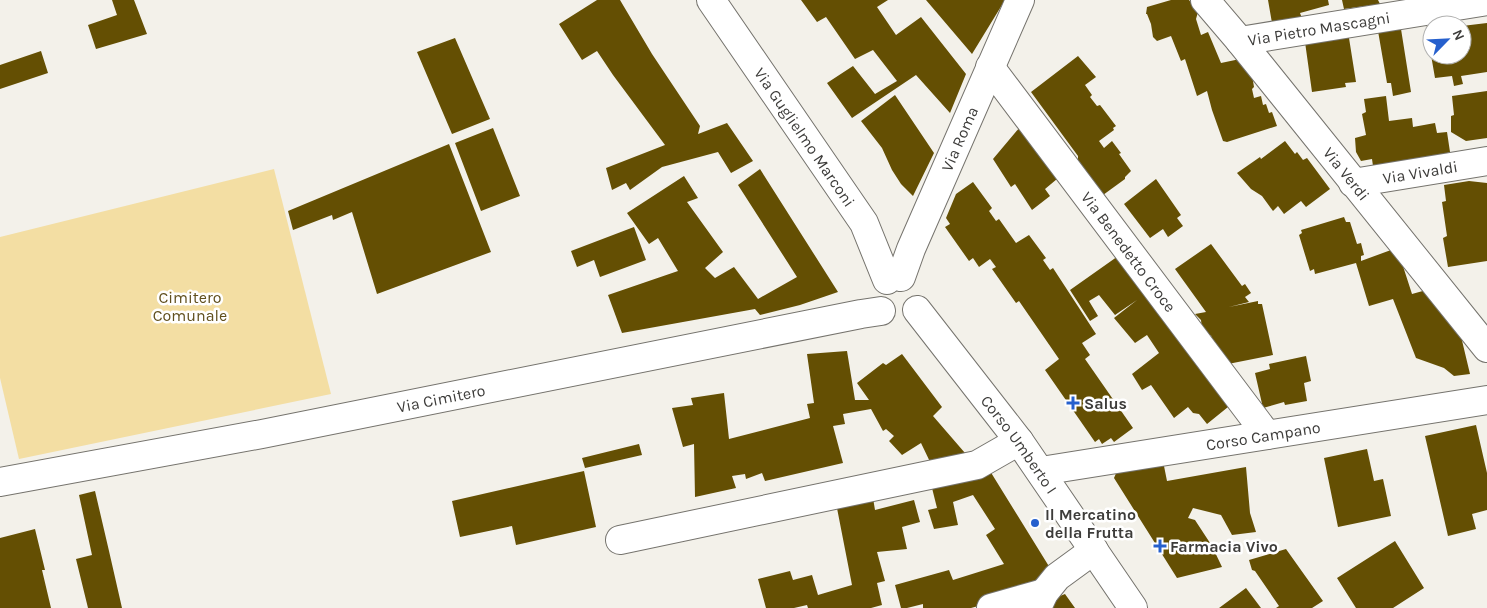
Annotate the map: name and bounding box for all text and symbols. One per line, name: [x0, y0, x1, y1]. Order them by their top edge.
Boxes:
street label: Via Pietro Mascagni: [1246, 8, 1392, 50]
north arrow: [1422, 15, 1472, 65]
text: N: [1449, 27, 1468, 43]
street label: Via Guglielmo Marconi: [750, 64, 859, 210]
street label: Via Roma: [937, 104, 982, 174]
street label: Via Verdi: [1319, 143, 1373, 204]
street label: Via Vivaldi: [1381, 157, 1459, 188]
street label: Via Benedetto Croce: [1077, 188, 1180, 316]
park label: Cimitero Comunale: [153, 288, 227, 325]
street label: Via Cimitero: [395, 381, 487, 417]
street label: Corso Umberto I: [977, 392, 1061, 498]
place label: Salus: [1084, 394, 1127, 413]
marker: Salus: [1066, 396, 1080, 410]
street label: Corso Campano: [1205, 418, 1322, 455]
place label: Il Mercatino della Frutta: [1045, 505, 1136, 542]
marker: Il Mercatino della Frutta: [1029, 517, 1041, 529]
place label: Farmacia Vivo: [1170, 537, 1278, 556]
marker: Farmacia Vivo: [1154, 540, 1166, 552]

